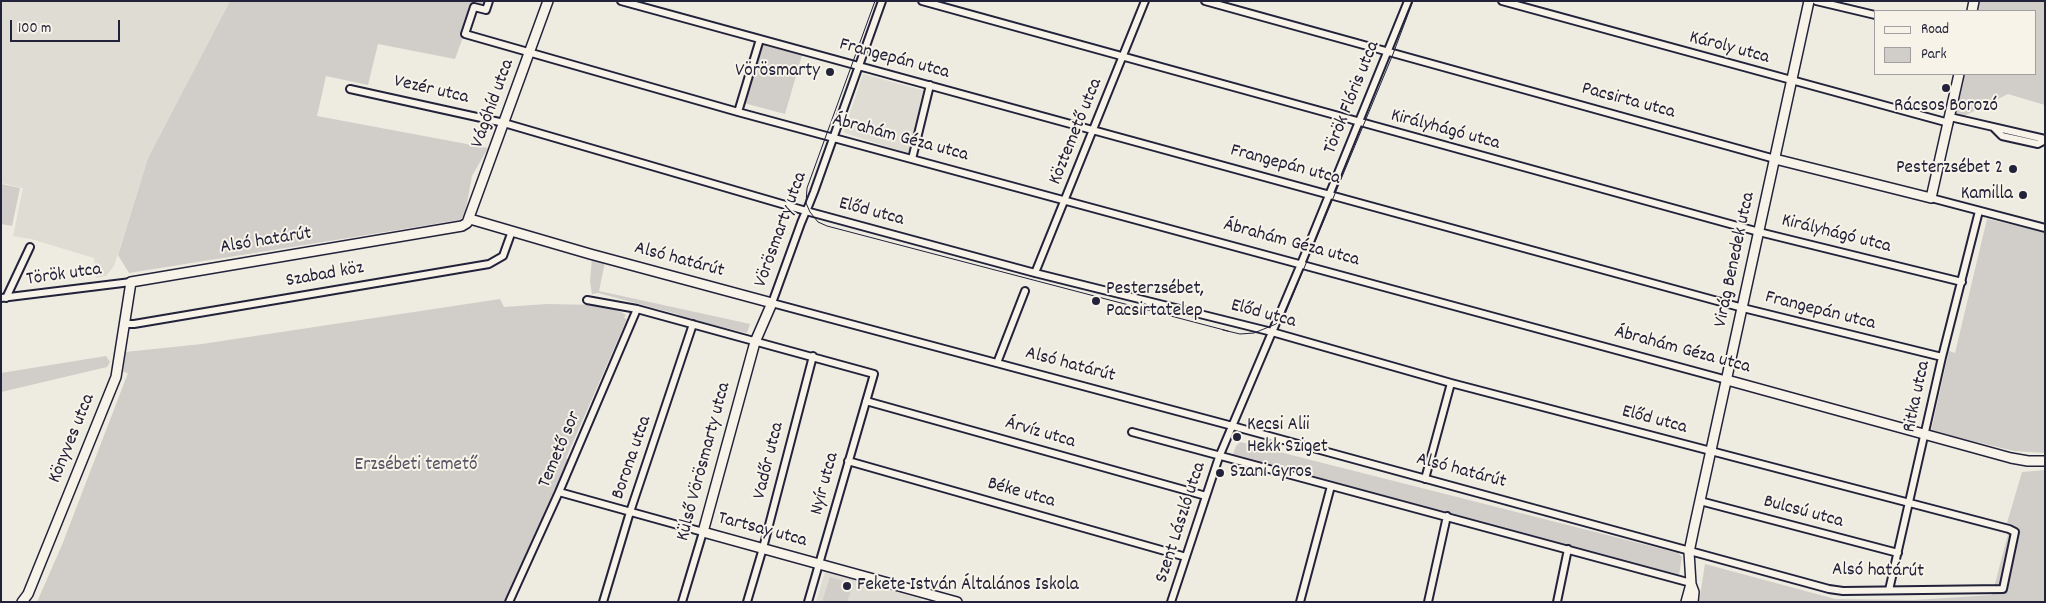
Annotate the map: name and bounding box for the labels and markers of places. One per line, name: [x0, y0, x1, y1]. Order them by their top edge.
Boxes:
place label: Vörösmarty: [735, 61, 820, 83]
marker: Vörösmarty: [824, 66, 836, 78]
marker: Rácsos Borozó: [1940, 82, 1952, 94]
place label: Rácsos Borozó: [1894, 96, 1998, 118]
place label: Pesterzsébet 2: [1896, 158, 2003, 180]
marker: Pesterzsébet 2: [2007, 163, 2019, 175]
place label: Kamilla: [1961, 184, 2013, 206]
marker: Kamilla: [2017, 189, 2029, 201]
place label: Pesterzsébet, Pacsirtatelep: [1106, 279, 1204, 323]
marker: Pesterzsébet, Pacsirtatelep: [1090, 295, 1102, 307]
place label: Kecsi Alii Hekk Sziget: [1247, 415, 1328, 459]
marker: Kecsi Alii Hekk Sziget: [1231, 431, 1243, 443]
place label: Szani Gyros: [1230, 462, 1312, 484]
marker: Szani Gyros: [1214, 467, 1226, 479]
place label: Fekete István Általános Iskola: [857, 575, 1079, 597]
marker: Fekete István Általános Iskola: [841, 580, 853, 592]

